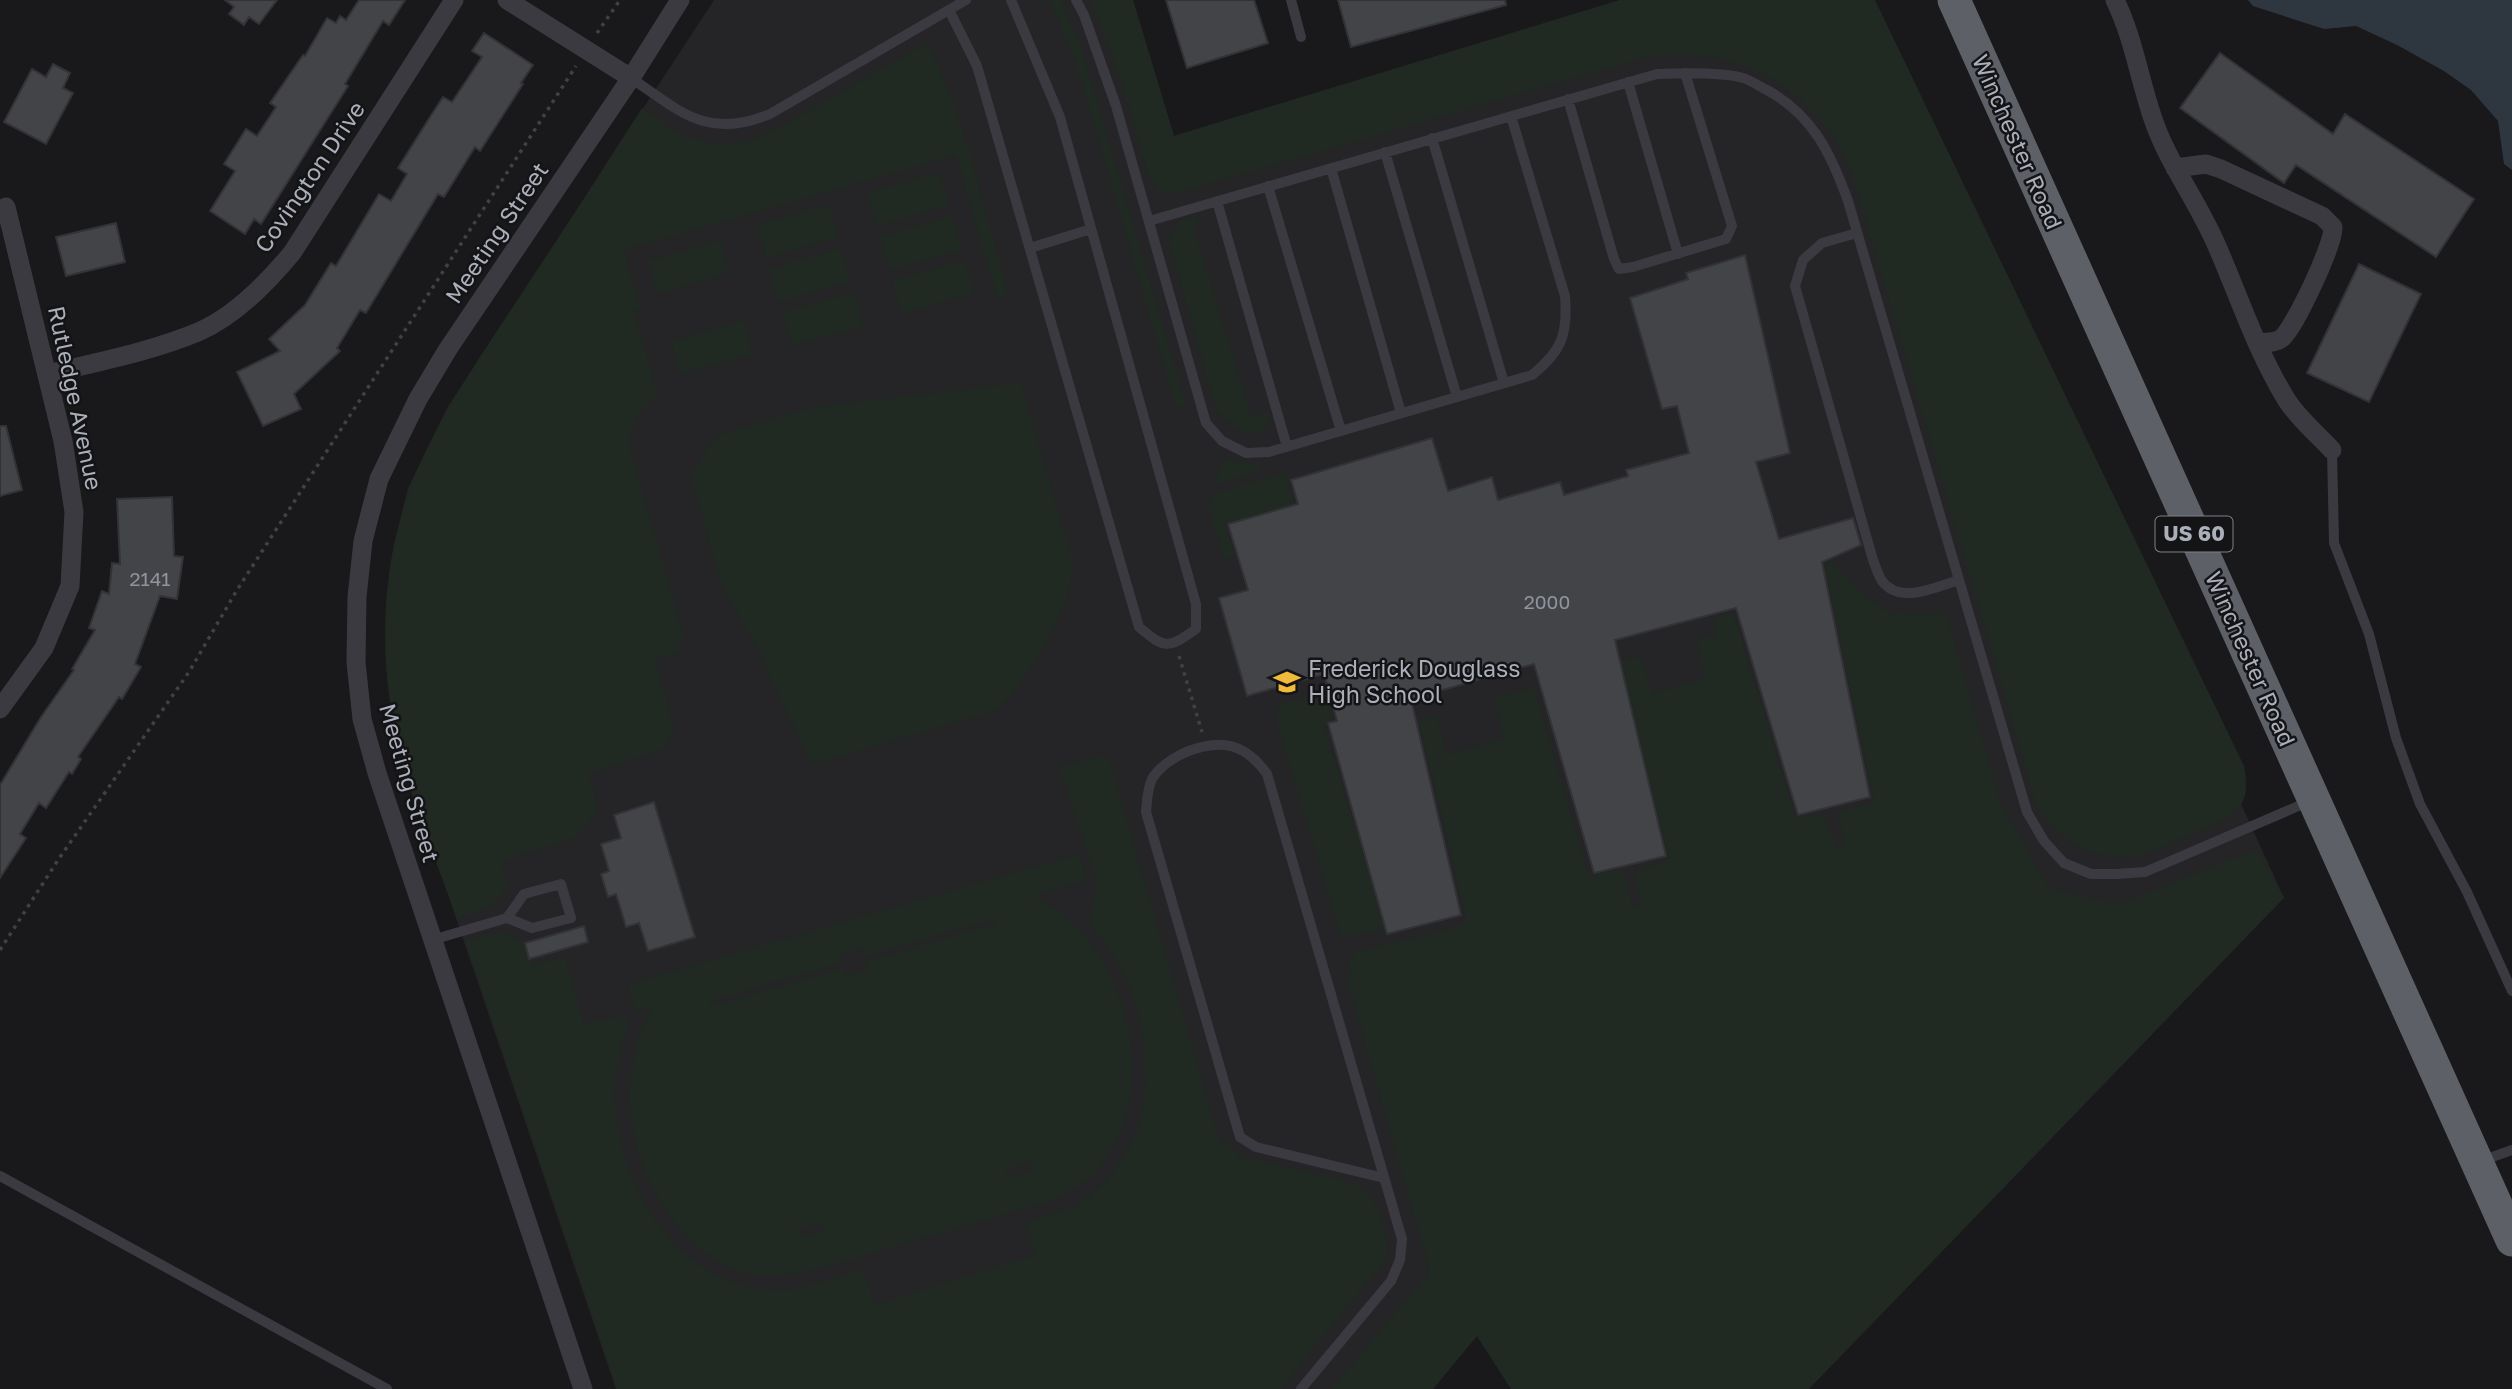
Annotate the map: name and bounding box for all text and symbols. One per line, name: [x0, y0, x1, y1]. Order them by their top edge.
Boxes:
street label: Winchester Road: [1967, 50, 2069, 233]
street label: Covington Drive: [248, 96, 370, 257]
street label: Meeting Street: [439, 157, 554, 308]
street label: Rutledge Avenue: [43, 303, 109, 492]
road number: US 60: [2156, 516, 2232, 552]
house number: 2141: [129, 567, 171, 590]
street label: Winchester Road: [2200, 567, 2302, 750]
house number: 2000: [1524, 590, 1570, 613]
place label: Frederick Douglass High School: [1308, 654, 1520, 708]
school or university icon: Frederick Douglass High School: [1272, 667, 1302, 697]
street label: Meeting Street: [374, 700, 446, 865]

